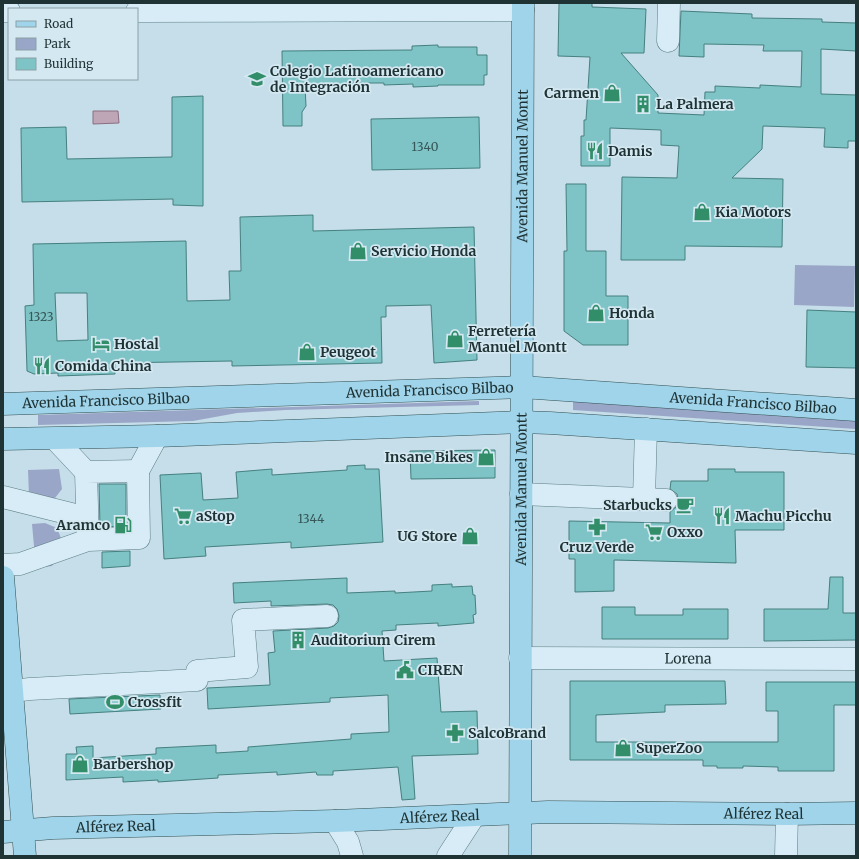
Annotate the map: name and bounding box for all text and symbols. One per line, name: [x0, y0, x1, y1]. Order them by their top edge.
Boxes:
legend: [8, 8, 138, 80]
text: Road: [44, 16, 73, 31]
text: Park: [44, 36, 71, 51]
text: Building: [44, 56, 94, 71]
place label: Colegio Latinoamericano de Integración: [270, 62, 444, 96]
school or university icon: Colegio Latinoamericano de Integración: [247, 69, 267, 89]
shop icon: Carmen: [602, 83, 622, 103]
place label: Carmen: [544, 84, 600, 102]
street label: Avenida Manuel Montt: [513, 89, 532, 244]
building icon: La Palmera: [633, 94, 653, 114]
place label: La Palmera: [656, 95, 734, 113]
house number: 1340: [412, 139, 439, 154]
restaurant icon: Damis: [585, 141, 605, 161]
place label: Damis: [608, 142, 653, 160]
shop icon: Kia Motors: [692, 202, 712, 222]
place label: Kia Motors: [715, 203, 791, 221]
shop icon: Servicio Honda: [348, 241, 368, 261]
place label: Servicio Honda: [371, 242, 476, 260]
shop icon: Honda: [586, 303, 606, 323]
place label: Honda: [609, 304, 655, 322]
house number: 1323: [28, 309, 54, 324]
place label: Ferretería Manuel Montt: [468, 322, 567, 356]
shop icon: Ferretería Manuel Montt: [445, 329, 465, 349]
hotel icon: Hostal: [91, 334, 111, 354]
place label: Hostal: [114, 335, 159, 353]
shop icon: Peugeot: [297, 342, 317, 362]
place label: Peugeot: [320, 343, 376, 361]
restaurant icon: Comida China: [32, 356, 52, 376]
place label: Comida China: [55, 357, 152, 375]
street label: Avenida Francisco Bilbao: [345, 378, 514, 402]
street label: Avenida Francisco Bilbao: [668, 388, 837, 418]
street label: Avenida Francisco Bilbao: [21, 389, 190, 412]
street label: Avenida Manuel Montt: [512, 412, 531, 567]
shop icon: Insane Bikes: [476, 447, 496, 467]
place label: Insane Bikes: [384, 448, 473, 466]
cafe icon: Starbucks: [675, 495, 695, 515]
place label: Starbucks: [603, 496, 672, 514]
supermarket icon: aStop: [173, 506, 193, 526]
restaurant icon: Machu Picchu: [712, 506, 732, 526]
place label: aStop: [196, 507, 235, 525]
place label: Machu Picchu: [735, 507, 832, 525]
house number: 1344: [298, 511, 325, 526]
fuel station icon: Aramco: [113, 515, 133, 535]
place label: Aramco: [55, 516, 110, 534]
pharmacy icon: Cruz Verde: [587, 517, 607, 537]
supermarket icon: Oxxo: [644, 522, 664, 542]
place label: Oxxo: [667, 523, 703, 541]
shop icon: UG Store: [460, 526, 480, 546]
place label: UG Store: [397, 527, 457, 545]
place label: Cruz Verde: [560, 538, 635, 556]
building icon: Auditorium Cirem: [288, 630, 308, 650]
place label: Auditorium Cirem: [310, 631, 436, 649]
street label: Lorena: [664, 649, 712, 668]
public building icon: CIREN: [395, 660, 415, 680]
place label: CIREN: [418, 661, 463, 679]
sports icon: Crossfit: [105, 692, 125, 712]
place label: Crossfit: [128, 693, 182, 711]
pharmacy icon: SalcoBrand: [445, 723, 465, 743]
place label: SalcoBrand: [468, 724, 547, 742]
shop icon: SuperZoo: [613, 738, 633, 758]
place label: SuperZoo: [636, 739, 702, 757]
shop icon: Barbershop: [70, 754, 90, 774]
place label: Barbershop: [93, 755, 174, 773]
street label: Alférez Real: [722, 804, 804, 823]
street label: Alférez Real: [398, 806, 481, 827]
street label: Alférez Real: [75, 816, 157, 836]

